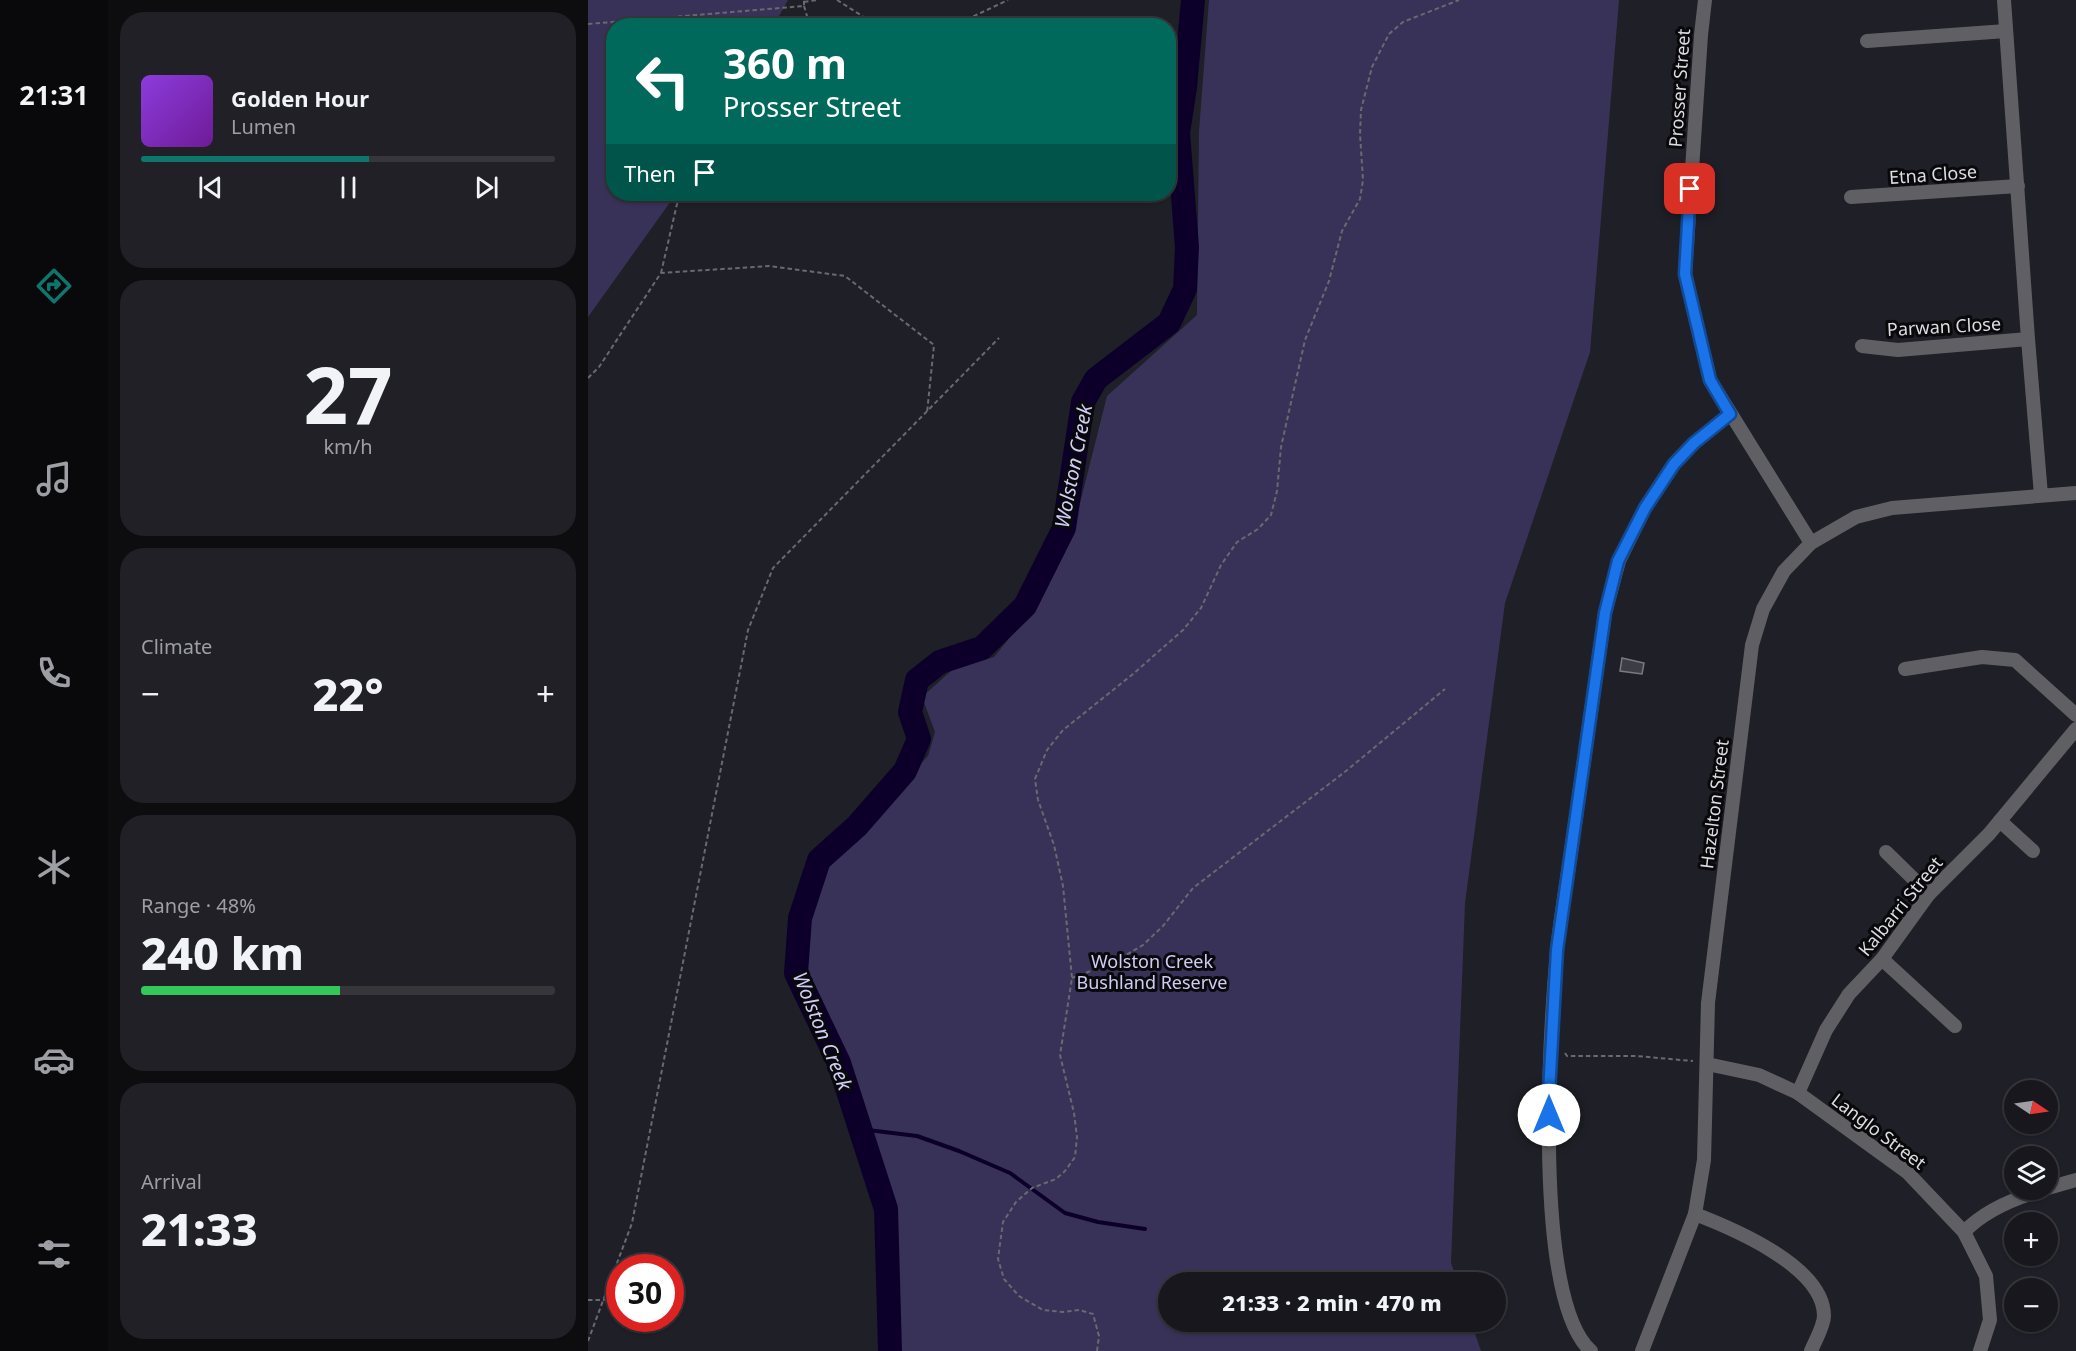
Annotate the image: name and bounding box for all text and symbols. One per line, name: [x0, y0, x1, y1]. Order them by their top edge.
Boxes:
street label: Prosser Street: [1663, 27, 1695, 148]
text: 360 m: [723, 34, 847, 91]
icon: left: [624, 42, 702, 120]
text: 21:31: [19, 76, 89, 113]
text: Golden Hour: [231, 83, 369, 113]
text: Prosser Street: [723, 88, 901, 125]
text: Lumen: [231, 113, 296, 140]
icon: arrive: [688, 156, 721, 189]
text: Then: [624, 158, 676, 188]
street label: Etna Close: [1888, 159, 1978, 189]
pin: [1664, 163, 1715, 214]
icon: previous: [194, 171, 227, 204]
icon: pause: [332, 171, 365, 204]
icon: next: [470, 171, 503, 204]
icon: arrive: [1673, 172, 1706, 205]
icon: directions: [33, 265, 75, 307]
street label: Parwan Close: [1886, 311, 2002, 341]
text: 27: [303, 341, 393, 447]
water label: Wolston Creek: [1048, 401, 1098, 530]
text: km/h: [323, 433, 373, 460]
icon: music: [33, 458, 75, 500]
text: Climate: [141, 633, 212, 660]
icon: phone: [33, 652, 75, 694]
text: 22°: [312, 663, 384, 724]
text: −: [141, 671, 160, 716]
text: +: [536, 671, 555, 716]
street label: Hazelton Street: [1694, 737, 1734, 870]
icon: climate: [33, 846, 75, 888]
street label: Kalbarri Street: [1852, 851, 1948, 961]
text: Range · 48%: [141, 892, 256, 919]
text: 240 km: [141, 922, 304, 983]
park label: Wolston Creek Bushland Reserve: [1076, 949, 1228, 994]
water label: Wolston Creek: [787, 968, 859, 1095]
icon: car: [33, 1039, 75, 1081]
north arrow: [2004, 1080, 2058, 1134]
map controls: [2004, 1080, 2058, 1332]
position arrow: [1517, 1083, 1581, 1147]
street label: Langlo Street: [1827, 1088, 1931, 1175]
button: layers: [2004, 1146, 2058, 1200]
text: Arrival: [141, 1168, 202, 1195]
text: 21:33: [141, 1198, 258, 1259]
button: +: [2004, 1212, 2058, 1266]
icon: filters: [33, 1233, 75, 1275]
speed limit sign: 30: [606, 1254, 684, 1332]
button: −: [2004, 1278, 2058, 1332]
text: 21:33 · 2 min · 470 m: [1222, 1287, 1442, 1317]

